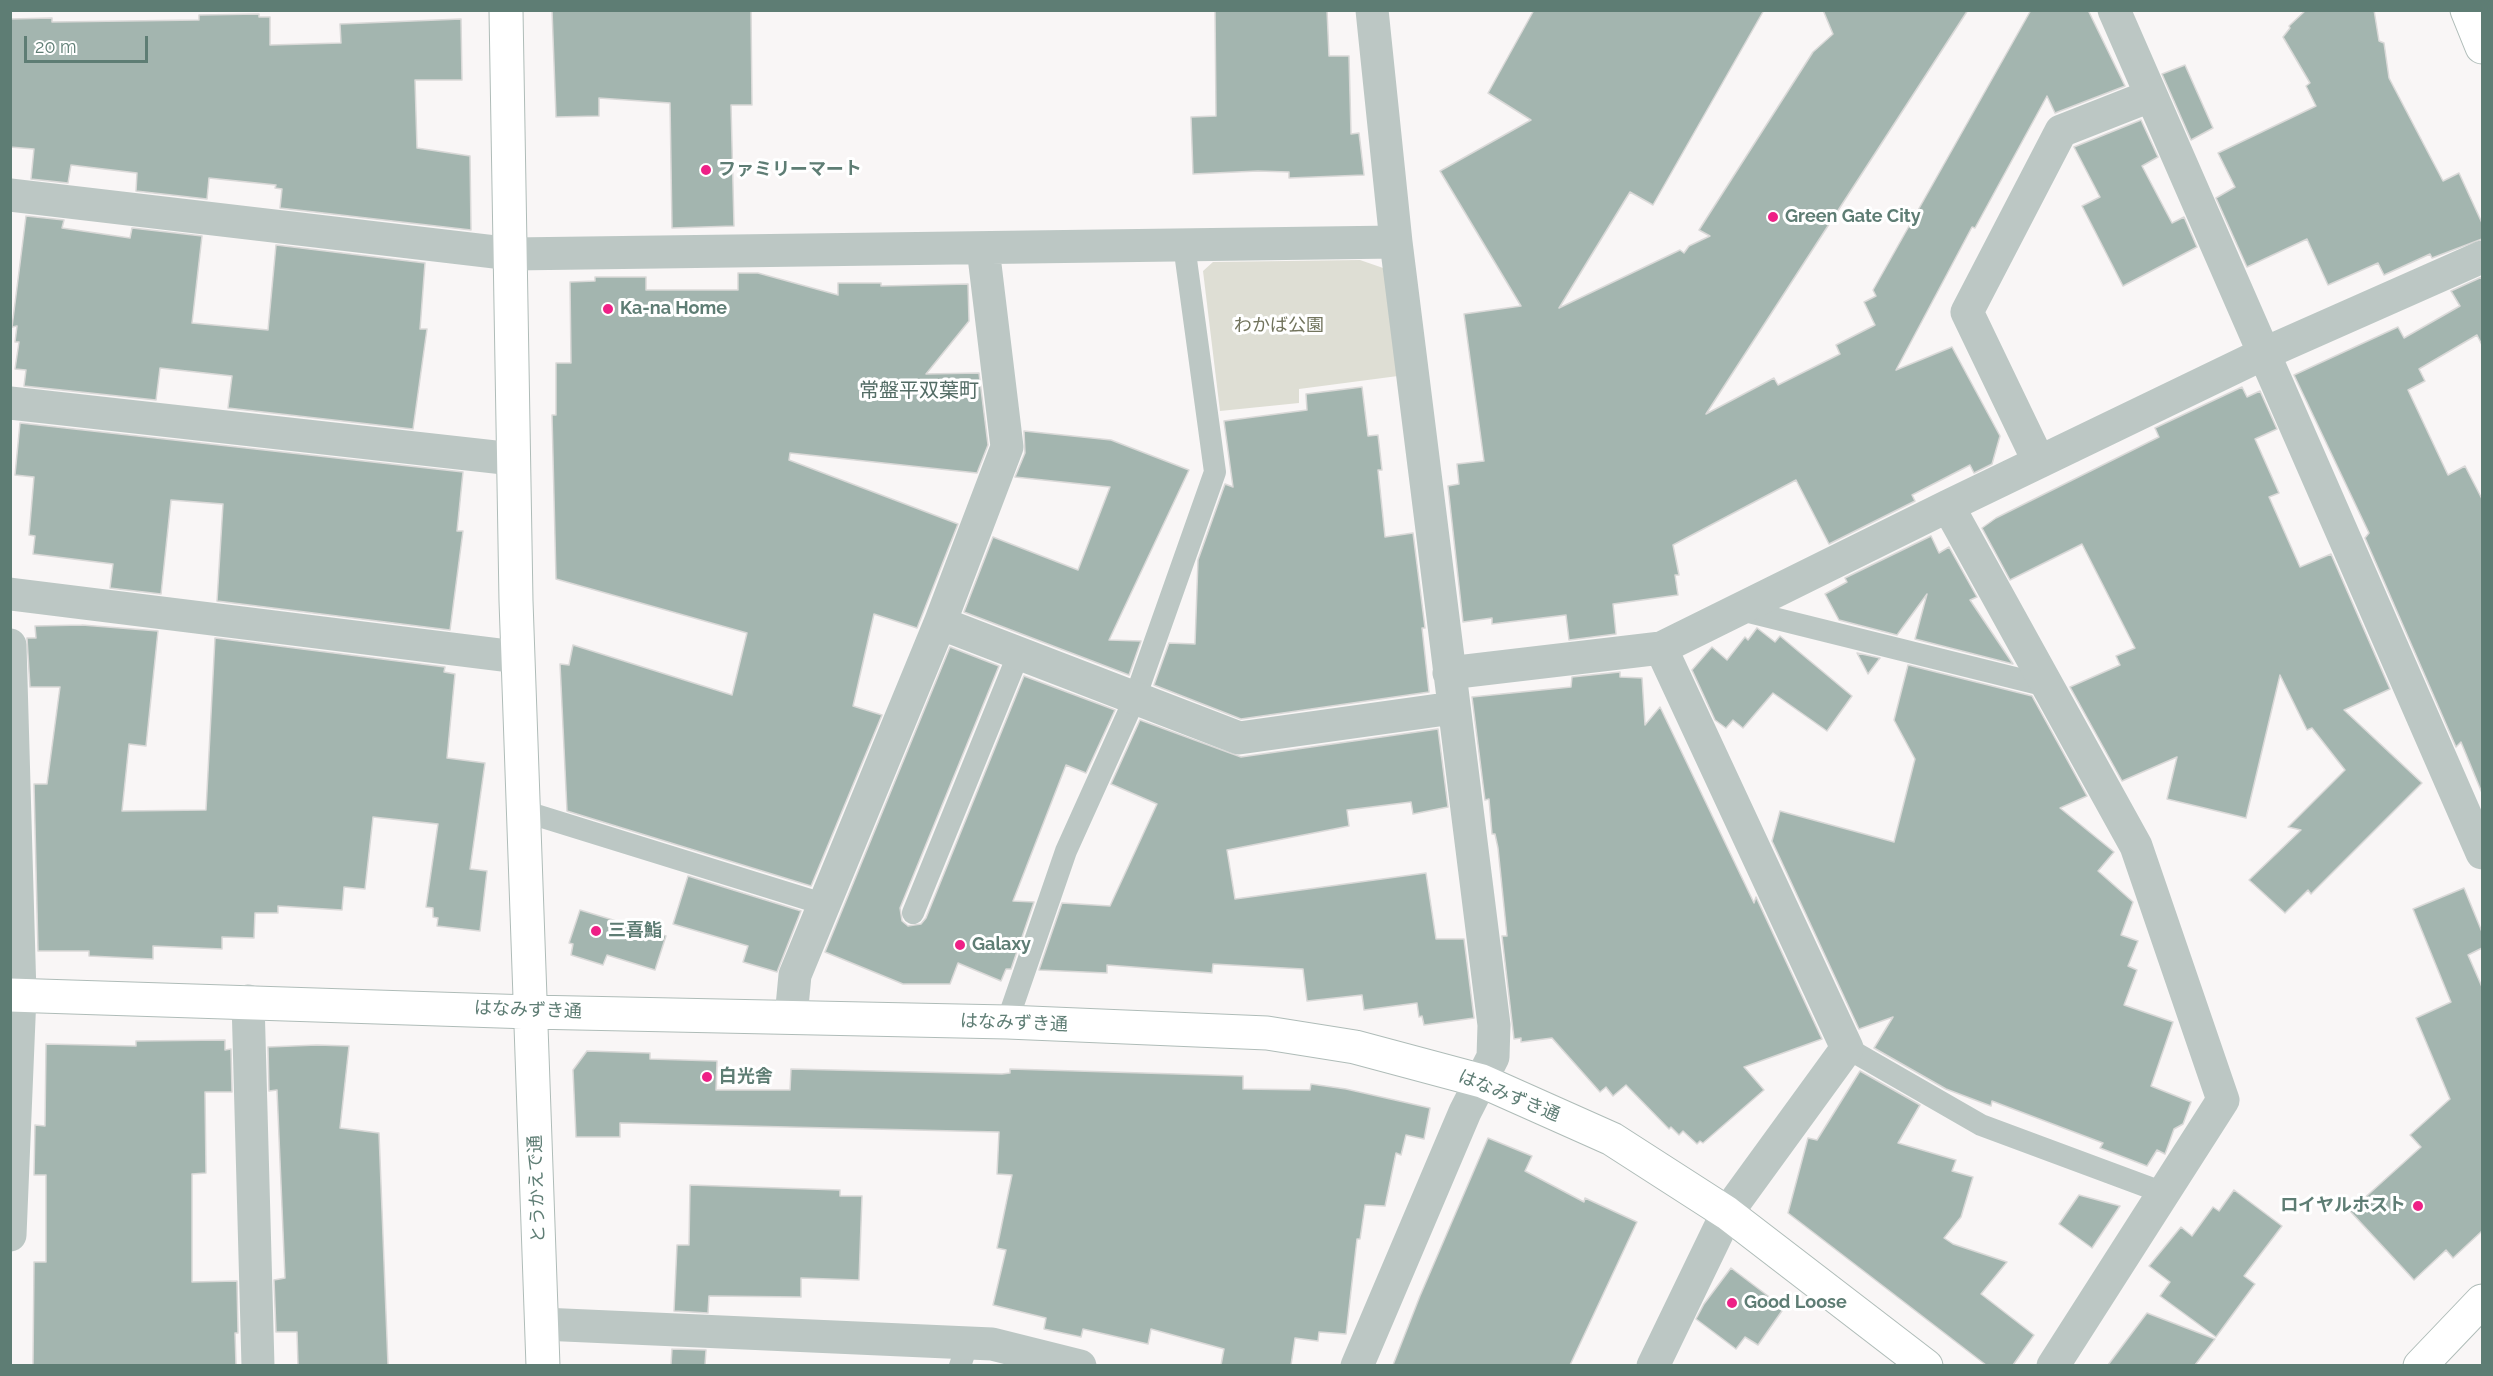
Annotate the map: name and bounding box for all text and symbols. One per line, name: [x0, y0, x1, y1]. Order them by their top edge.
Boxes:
scale bar: [27, 24, 152, 62]
text: 20 m: [35, 36, 77, 57]
place label: ファミリーマート: [718, 159, 862, 181]
marker: ファミリーマート: [699, 163, 713, 177]
place label: Green Gate City: [1785, 206, 1921, 228]
marker: Green Gate City: [1766, 210, 1780, 224]
place label: Ka-na Home: [620, 298, 727, 320]
marker: Ka-na Home: [601, 302, 615, 316]
park label: わかば公園: [1234, 315, 1324, 337]
district label: 常盤平双葉町: [859, 379, 979, 403]
place label: 三喜鮨: [608, 920, 662, 942]
marker: 三喜鮨: [589, 924, 603, 938]
place label: Galaxy: [972, 934, 1031, 956]
marker: Galaxy: [953, 938, 967, 952]
street label: はなみずき通: [474, 997, 582, 1023]
street label: はなみずき通: [960, 1010, 1068, 1036]
place label: 白光舎: [719, 1066, 773, 1088]
street label: はなみずき通: [1455, 1066, 1563, 1126]
marker: 白光舎: [700, 1070, 714, 1084]
street label: とうかえで通: [524, 1135, 550, 1243]
place label: ロイヤルホスト: [2280, 1195, 2406, 1217]
marker: ロイヤルホスト: [2411, 1199, 2425, 1213]
place label: Good Loose: [1744, 1292, 1847, 1314]
marker: Good Loose: [1725, 1296, 1739, 1310]

